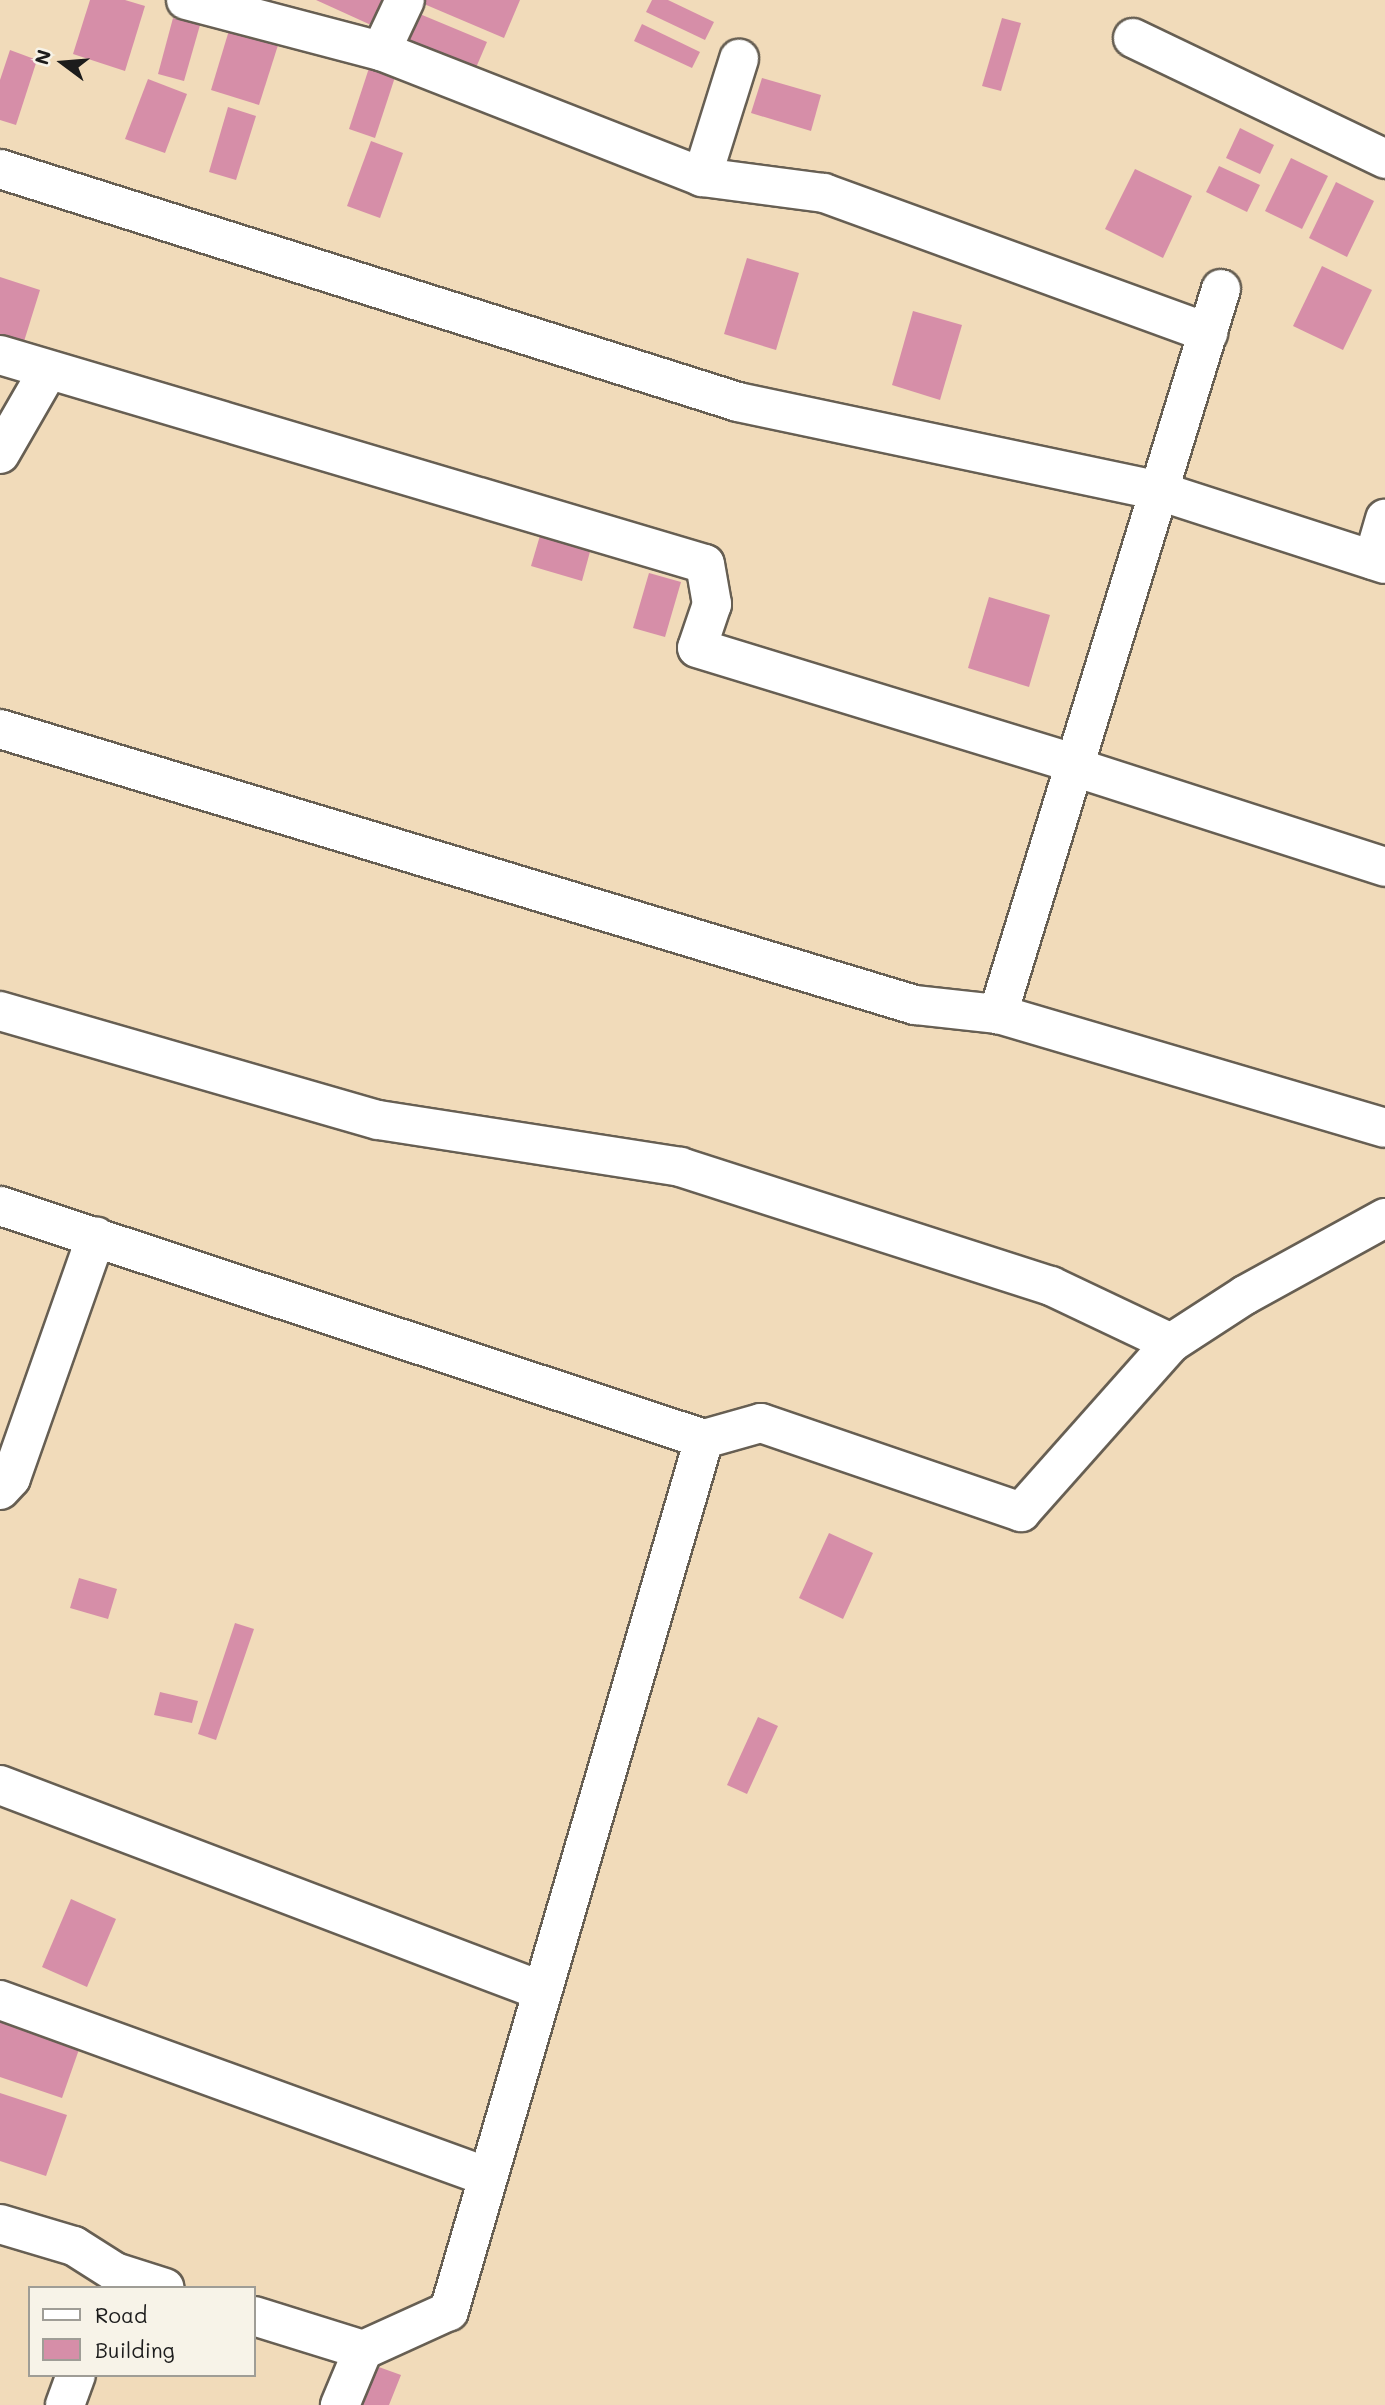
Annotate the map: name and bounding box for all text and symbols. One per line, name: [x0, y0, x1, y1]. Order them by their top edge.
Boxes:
north arrow: [28, 28, 98, 98]
text: N: [28, 47, 56, 67]
legend: [28, 2286, 256, 2377]
text: Road: [95, 2301, 147, 2328]
text: Building: [95, 2336, 175, 2363]

